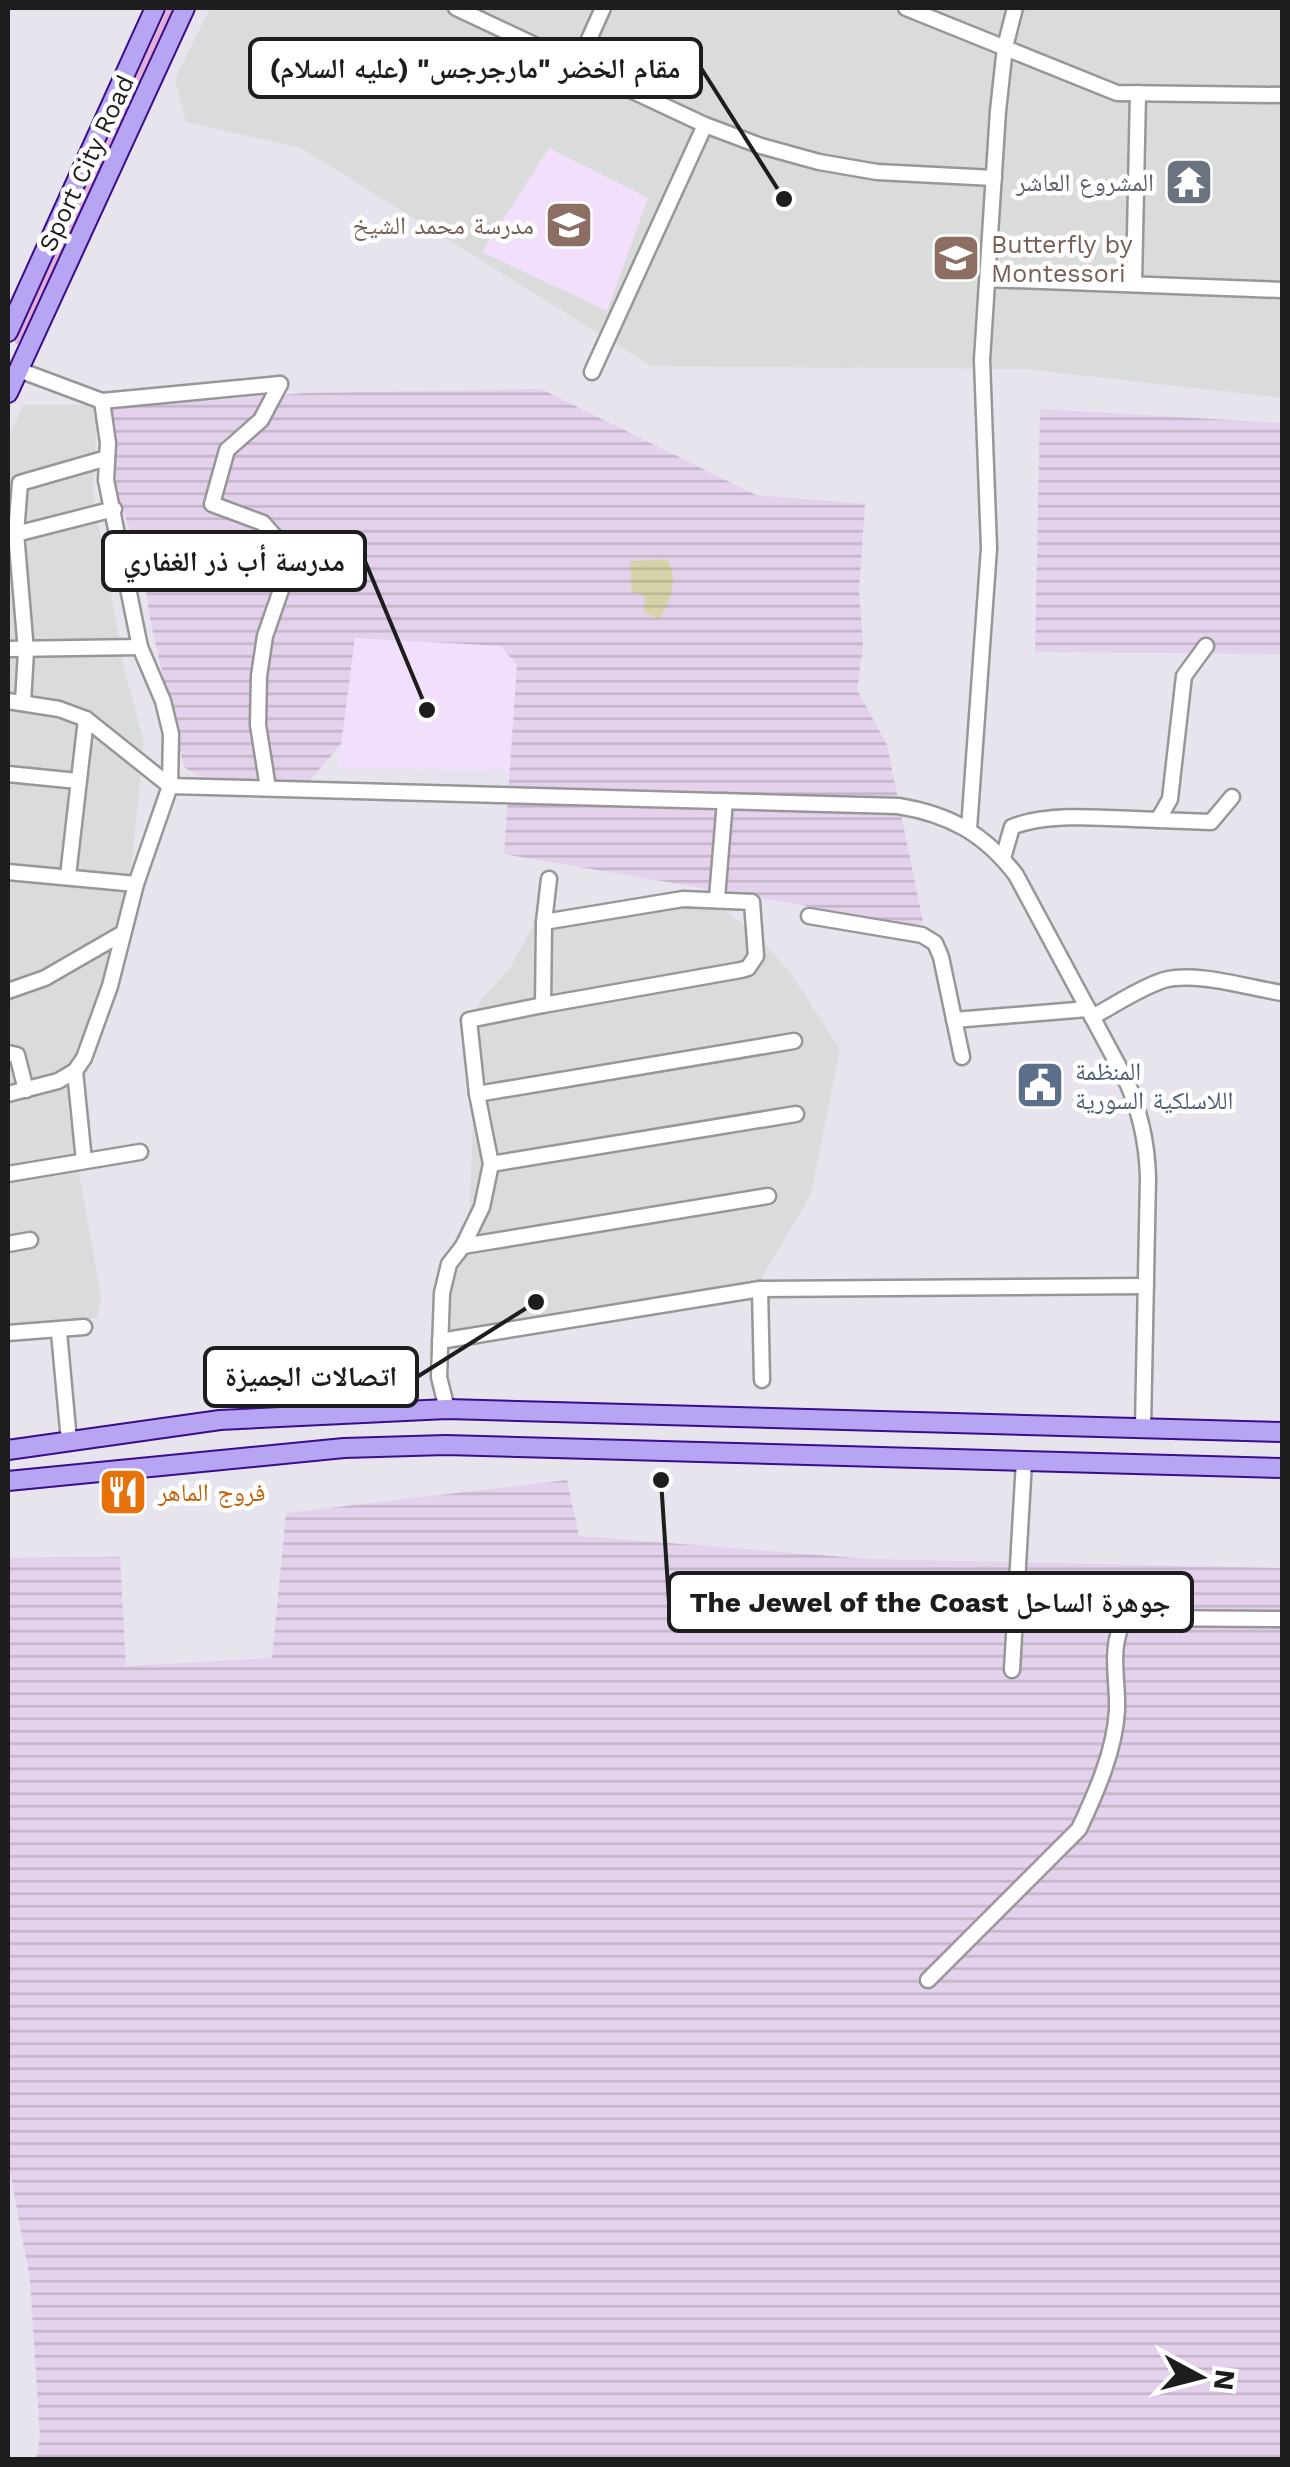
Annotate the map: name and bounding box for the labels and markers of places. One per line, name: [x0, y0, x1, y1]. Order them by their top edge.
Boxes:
callout: مقام الخضر "مارجرجس" (عليه السلام): [250, 39, 701, 97]
temple icon: المشروع العاشر: [1163, 156, 1215, 208]
place label: المشروع العاشر: [1015, 168, 1154, 198]
school or university icon: مدرسة محمد الشيخ: [543, 199, 595, 251]
place label: مدرسة محمد الشيخ: [353, 211, 534, 241]
place label: Butterfly by Montessori: [991, 230, 1133, 288]
school or university icon: Butterfly by Montessori: [930, 232, 982, 284]
callout: مدرسة أب ذر الغفاري: [103, 532, 365, 590]
place label: المنظمة اللاسلكية السورية: [1075, 1057, 1233, 1115]
public building icon: المنظمة اللاسلكية السورية: [1014, 1059, 1066, 1111]
callout: اتصالات الجميزة: [205, 1348, 417, 1406]
restaurant icon: فروج الماهر: [97, 1466, 149, 1518]
place label: فروج الماهر: [157, 1478, 265, 1508]
callout: The Jewel of the Coast جوهرة الساحل: [669, 1573, 1192, 1631]

